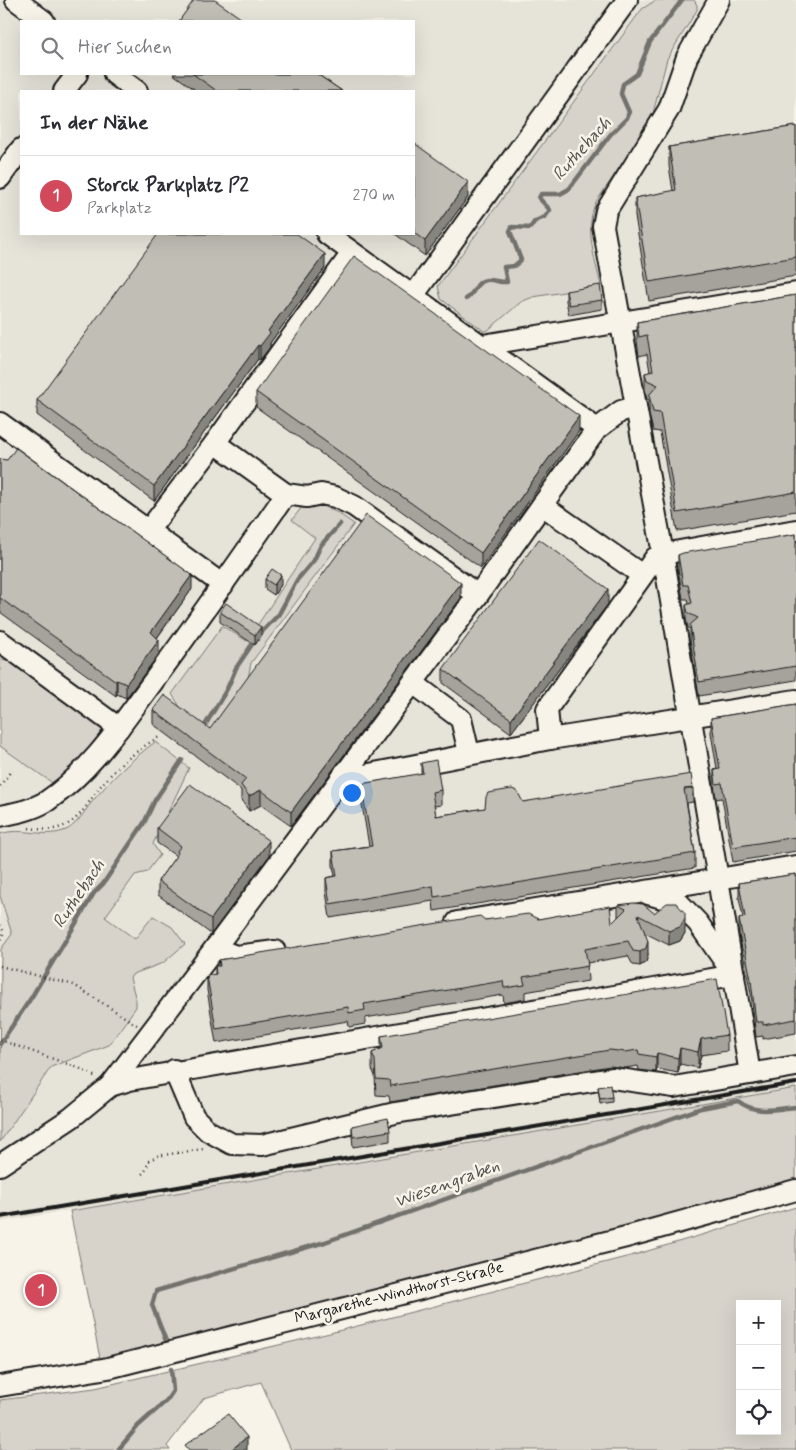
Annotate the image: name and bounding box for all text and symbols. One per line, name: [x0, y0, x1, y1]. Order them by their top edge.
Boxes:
search box: [20, 20, 415, 75]
icon: search: [38, 34, 66, 62]
text: Hier suchen: [78, 35, 172, 60]
text: In der Nähe: [40, 109, 148, 137]
water label: Ruthebach: [547, 112, 617, 186]
text: Storck Parkplatz P2: [87, 173, 249, 198]
text: 1: [52, 185, 60, 206]
text: 270 m: [352, 185, 395, 206]
text: Parkplatz: [87, 198, 152, 219]
your location: [339, 780, 365, 806]
water label: Ruthebach: [47, 855, 111, 933]
water label: Wiesengraben: [391, 1154, 503, 1214]
street label: Margarethe-Windthorst-Straße: [292, 1257, 506, 1330]
pin: 1: [25, 1271, 57, 1309]
map controls: [736, 1300, 781, 1435]
button: +: [736, 1300, 781, 1345]
button: −: [736, 1345, 781, 1390]
button: locate: [736, 1390, 781, 1435]

